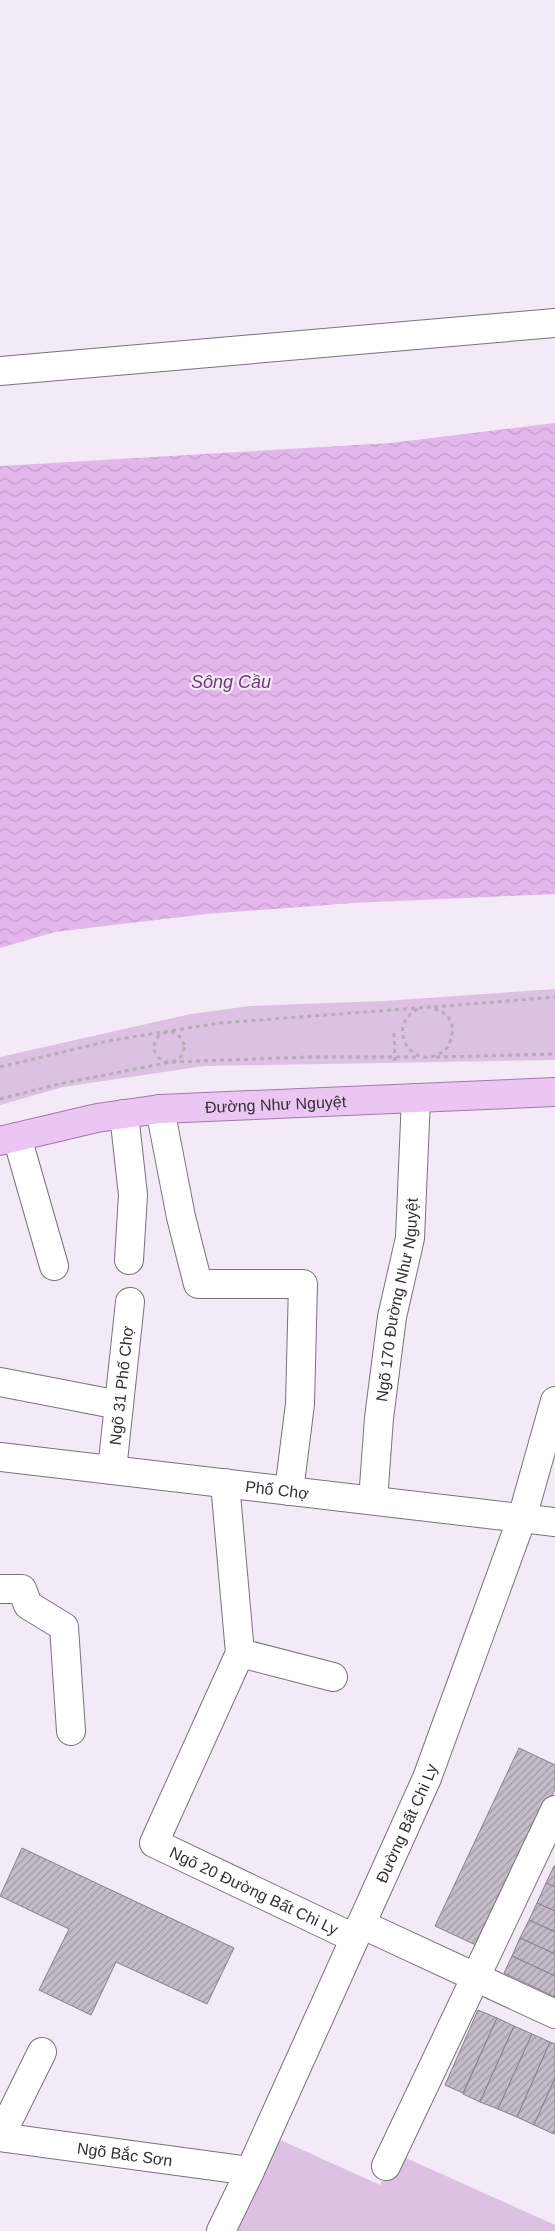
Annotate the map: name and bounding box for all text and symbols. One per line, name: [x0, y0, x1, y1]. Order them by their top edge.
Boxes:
water label: Sông Cầu: [191, 672, 271, 692]
street label: Đường Như Nguyệt: [205, 1093, 347, 1116]
street label: Ngõ 170 Đường Như Nguyệt: [373, 1197, 421, 1403]
street label: Ngõ 31 Phố Chợ: [107, 1324, 136, 1446]
street label: Phố Chợ: [244, 1478, 310, 1502]
street label: Đường Bất Chi Ly: [373, 1762, 440, 1885]
street label: Ngõ 20 Đường Bất Chi Ly: [167, 1844, 341, 1938]
street label: Ngõ Bắc Sơn: [76, 2140, 173, 2169]

